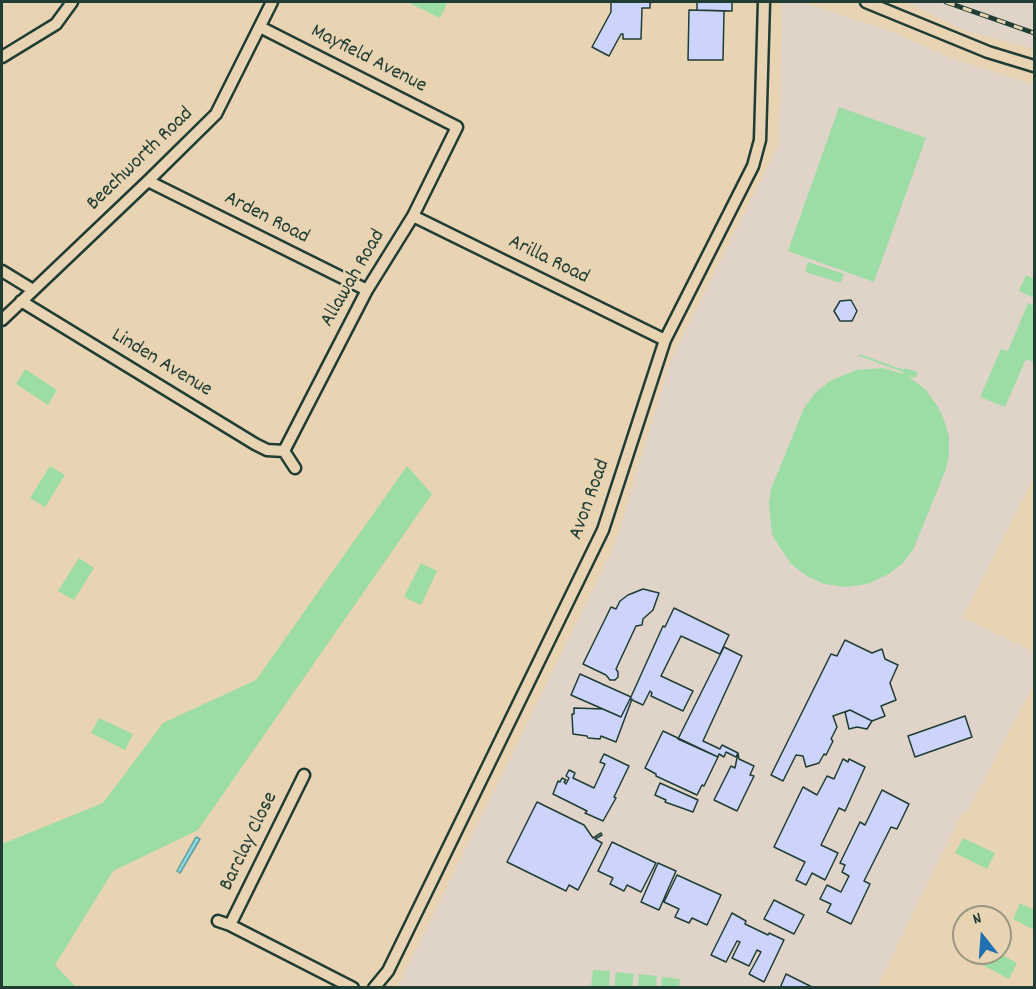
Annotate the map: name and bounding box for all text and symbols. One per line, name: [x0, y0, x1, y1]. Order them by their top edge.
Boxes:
street label: Mayfield Avenue: [306, 20, 430, 100]
street label: Beechworth Road: [82, 103, 200, 217]
street label: Arden Road: [219, 187, 313, 251]
street label: Allawah Road: [316, 226, 392, 332]
street label: Arilla Road: [503, 231, 593, 291]
street label: Linden Avenue: [106, 324, 216, 404]
street label: Avon Road: [565, 457, 617, 543]
street label: Barclay Close: [215, 788, 285, 896]
north arrow: [952, 905, 1012, 965]
text: N: [970, 907, 984, 931]

